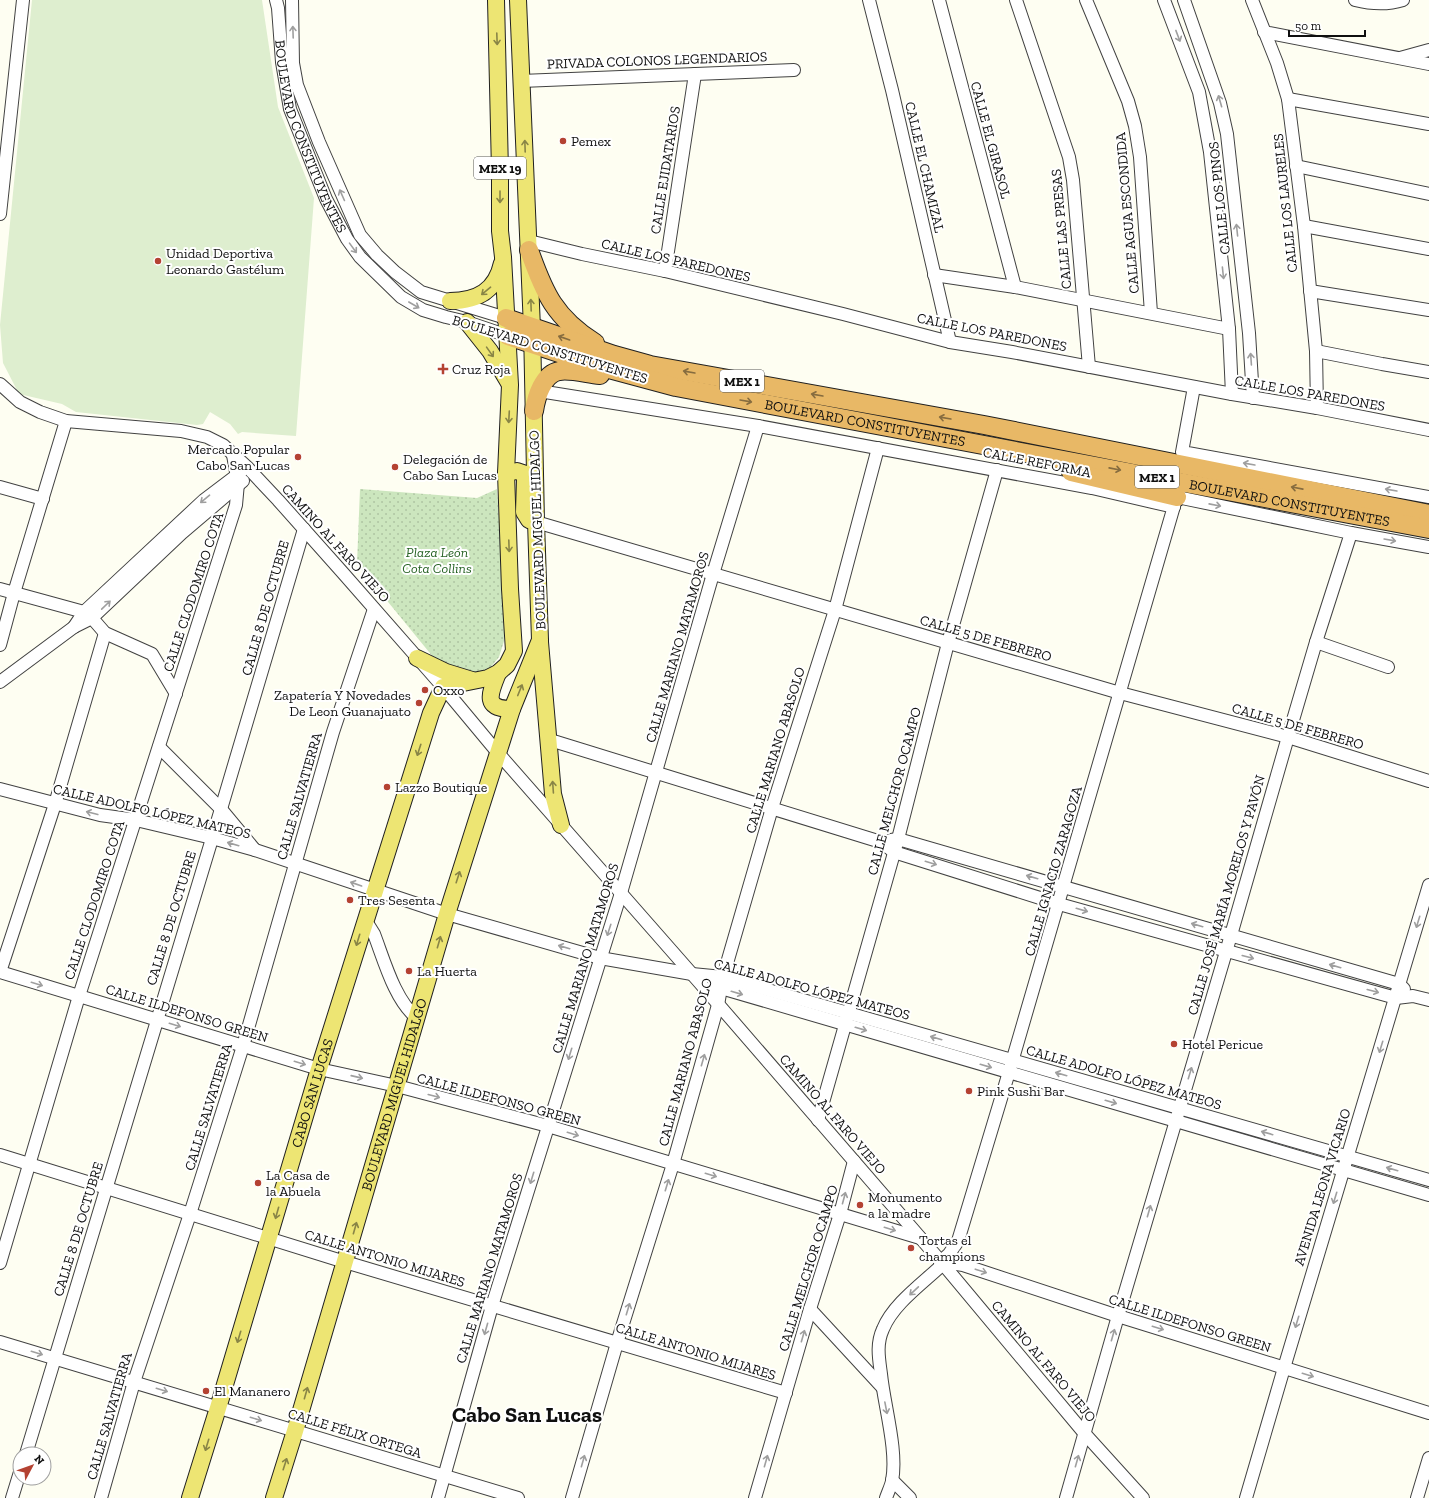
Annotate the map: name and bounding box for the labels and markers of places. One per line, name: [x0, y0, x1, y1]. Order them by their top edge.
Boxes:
place label: Pemex: [571, 133, 611, 150]
marker: Pemex: [558, 136, 568, 146]
place label: Unidad Deportiva Leonardo Gastélum: [166, 245, 284, 278]
marker: Unidad Deportiva Leonardo Gastélum: [153, 256, 163, 266]
place label: Cruz Roja: [452, 361, 511, 378]
marker: Cruz Roja: [437, 363, 449, 375]
place label: Mercado Popular Cabo San Lucas: [187, 441, 290, 474]
place label: Delegación de Cabo San Lucas: [403, 451, 497, 484]
marker: Mercado Popular Cabo San Lucas: [293, 452, 303, 462]
marker: Delegación de Cabo San Lucas: [390, 462, 400, 472]
place label: Oxxo: [433, 682, 464, 699]
marker: Oxxo: [420, 685, 430, 695]
place label: Zapatería Y Novedades De Leon Guanajuato: [274, 687, 411, 720]
marker: Zapatería Y Novedades De Leon Guanajuato: [414, 698, 424, 708]
place label: Lazzo Boutique: [395, 779, 488, 796]
marker: Lazzo Boutique: [382, 782, 392, 792]
place label: Tres Sesenta: [358, 892, 435, 909]
marker: Tres Sesenta: [345, 895, 355, 905]
place label: La Huerta: [417, 963, 477, 980]
marker: La Huerta: [404, 966, 414, 976]
place label: Hotel Pericue: [1182, 1036, 1264, 1053]
marker: Hotel Pericue: [1169, 1039, 1179, 1049]
place label: Pink Sushi Bar: [977, 1083, 1065, 1100]
marker: Pink Sushi Bar: [964, 1086, 974, 1096]
place label: La Casa de la Abuela: [266, 1167, 330, 1200]
marker: La Casa de la Abuela: [253, 1178, 263, 1188]
place label: Monumento a la madre: [868, 1189, 942, 1222]
marker: Monumento a la madre: [855, 1200, 865, 1210]
place label: Tortas el champions: [919, 1232, 985, 1265]
marker: Tortas el champions: [906, 1243, 916, 1253]
place label: El Mananero: [214, 1383, 291, 1400]
marker: El Mananero: [201, 1386, 211, 1396]

